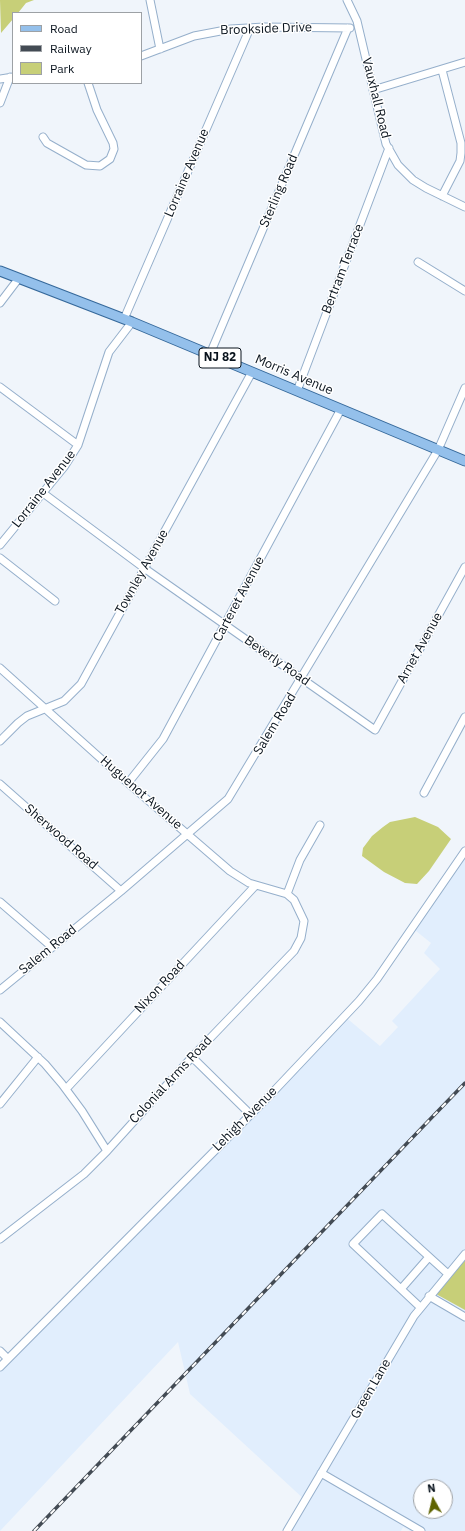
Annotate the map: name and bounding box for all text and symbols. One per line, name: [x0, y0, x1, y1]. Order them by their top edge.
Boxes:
legend: [12, 12, 142, 84]
street label: Brookside Drive: [220, 20, 312, 38]
text: Road: [50, 21, 78, 36]
text: Railway: [50, 41, 92, 56]
street label: Vauxhall Road: [358, 56, 394, 140]
text: Park: [50, 61, 74, 76]
street label: Lorraine Avenue: [161, 127, 213, 219]
street label: Sterling Road: [257, 152, 301, 230]
street label: Bertram Terrace: [319, 222, 367, 316]
road number: NJ 82: [199, 348, 241, 368]
street label: Morris Avenue: [253, 352, 335, 398]
street label: Lorraine Avenue: [9, 447, 79, 531]
street label: Townley Avenue: [112, 527, 172, 617]
street label: Carteret Avenue: [210, 554, 268, 644]
street label: Arnet Avenue: [394, 610, 446, 686]
street label: Beverly Road: [241, 633, 313, 689]
street label: Salem Road: [250, 690, 300, 758]
street label: Huguenot Avenue: [97, 753, 185, 833]
street label: Sherwood Road: [21, 801, 101, 873]
street label: Salem Road: [16, 922, 80, 978]
street label: Nixon Road: [132, 957, 188, 1017]
street label: Colonial Arms Road: [126, 1033, 216, 1127]
street label: Lehigh Avenue: [209, 1083, 281, 1155]
street label: Green Lane: [348, 1356, 394, 1422]
north arrow: [413, 1479, 453, 1519]
text: N: [427, 1481, 436, 1496]

